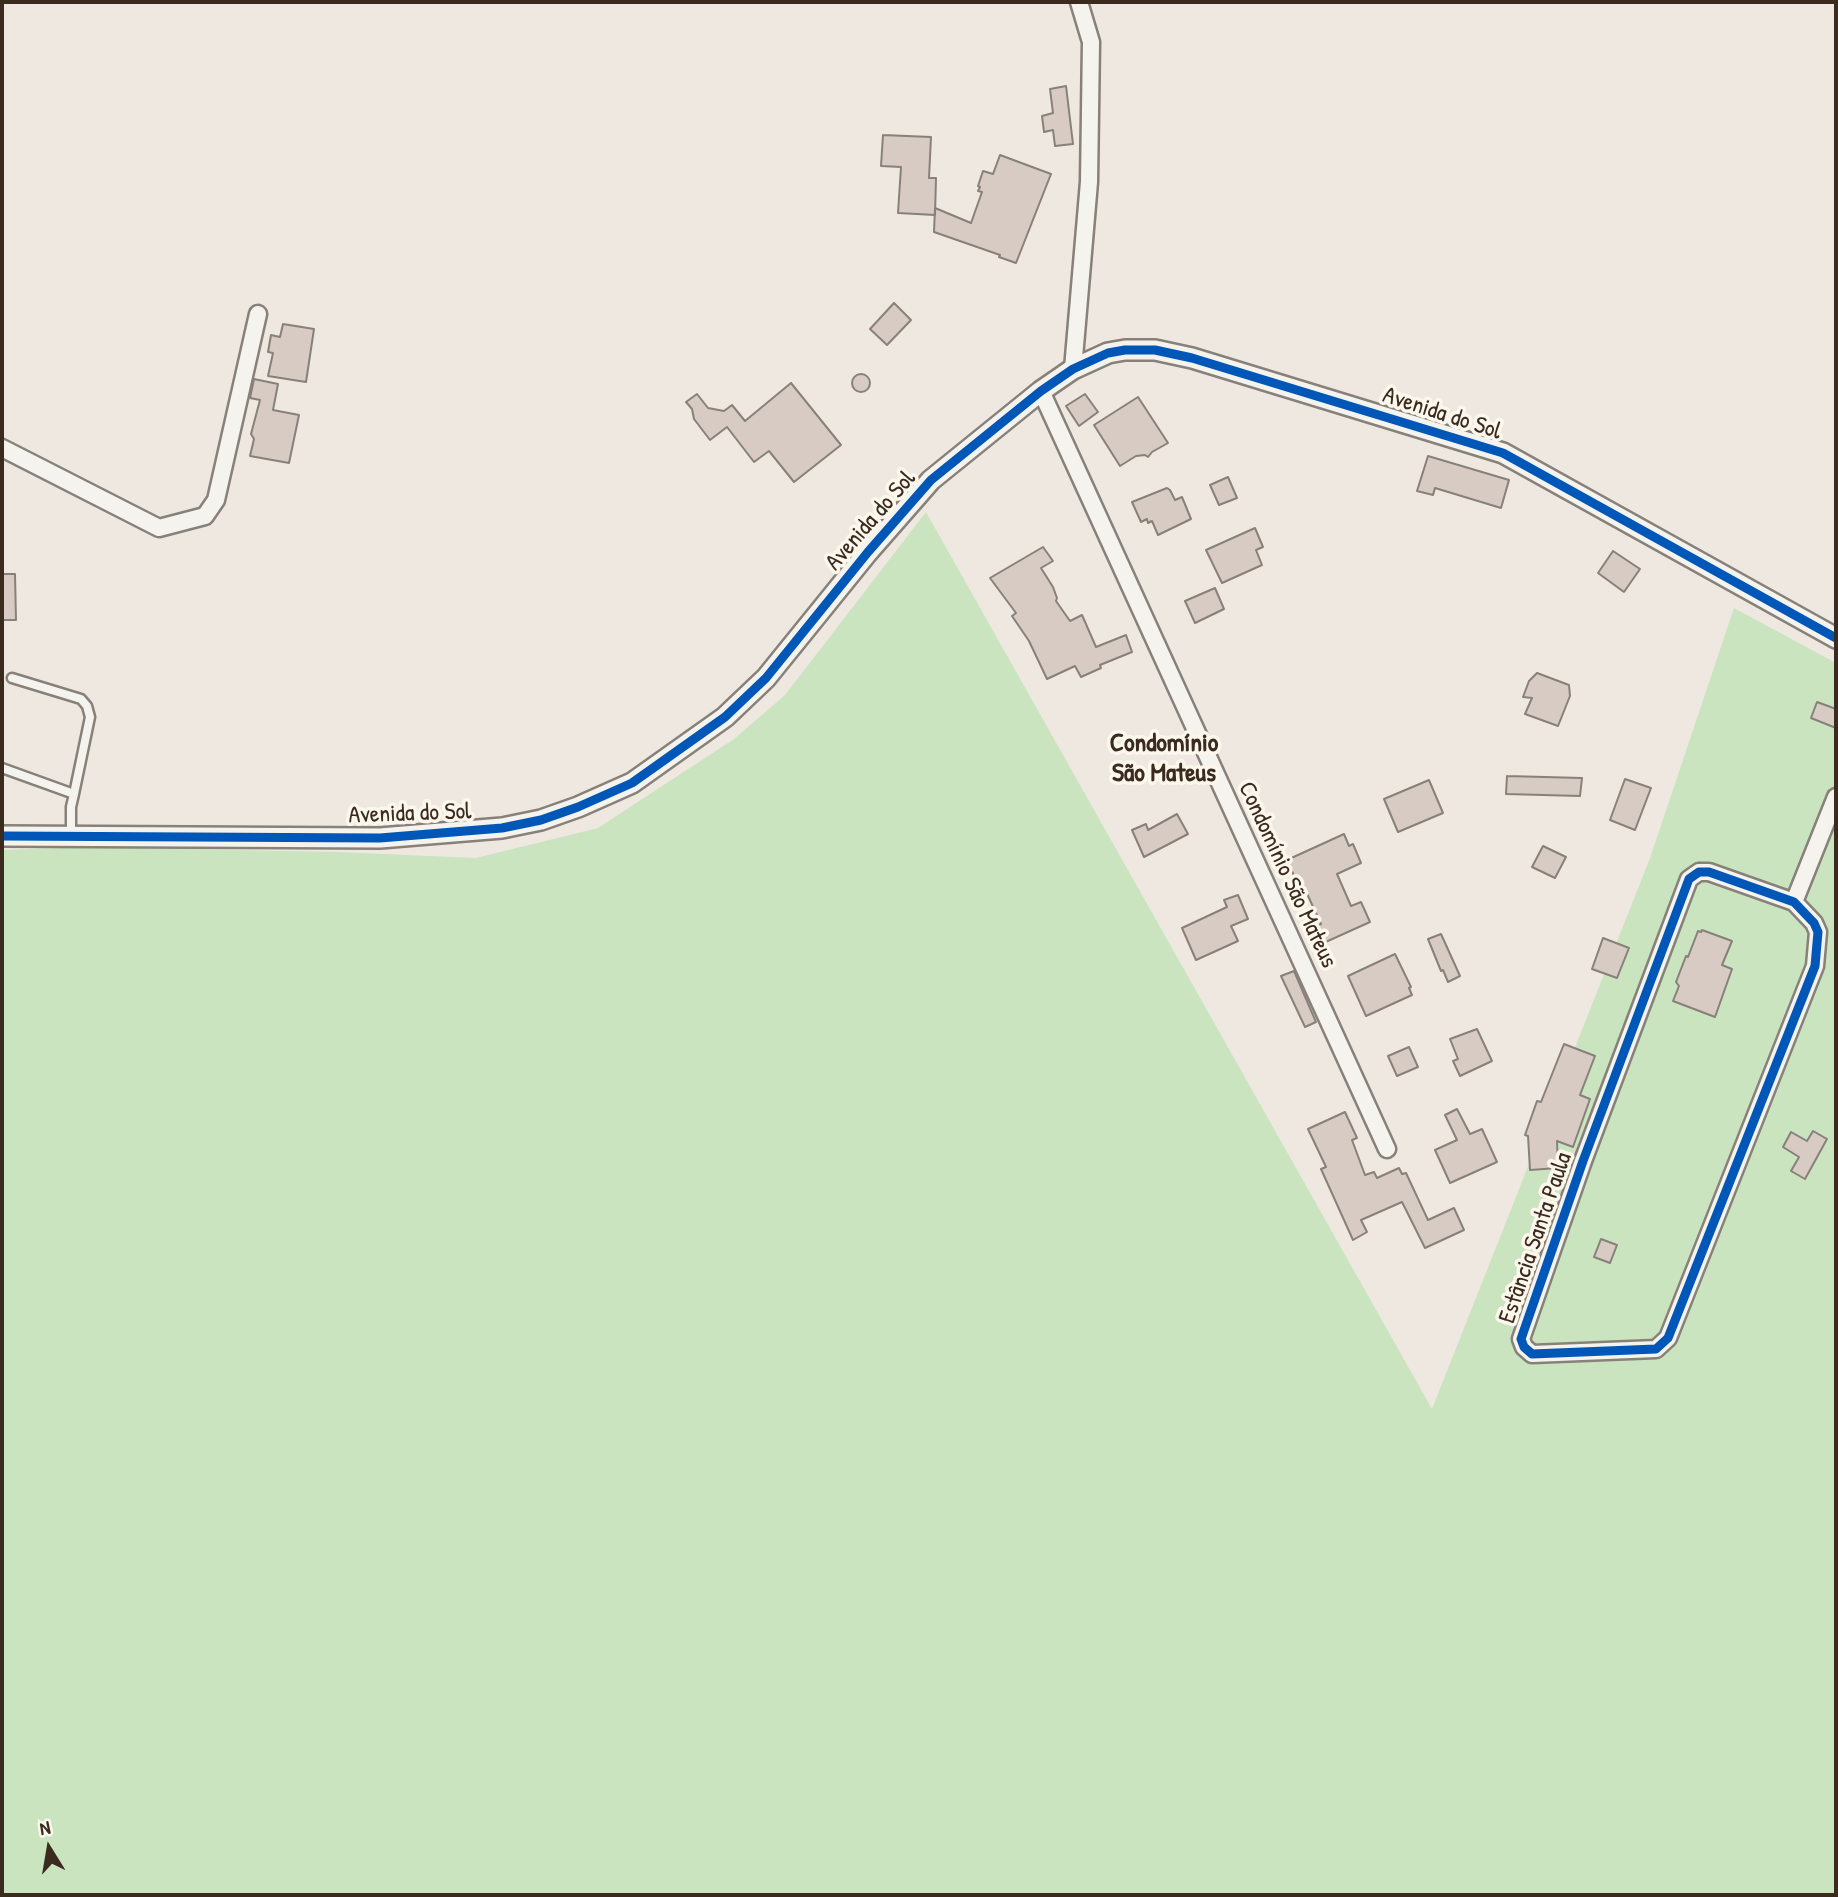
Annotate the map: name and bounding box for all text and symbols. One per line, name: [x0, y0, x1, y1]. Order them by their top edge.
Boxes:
street label: Avenida do Sol: [1379, 381, 1505, 447]
street label: Avenida do Sol: [820, 465, 922, 577]
district label: Condomínio São Mateus: [1110, 728, 1218, 790]
street label: Condomínio São Mateus: [1231, 777, 1343, 973]
street label: Avenida do Sol: [348, 797, 472, 831]
street label: Estância Santa Paula: [1493, 1149, 1579, 1327]
north arrow: [14, 1813, 84, 1883]
text: N: [38, 1814, 52, 1841]

